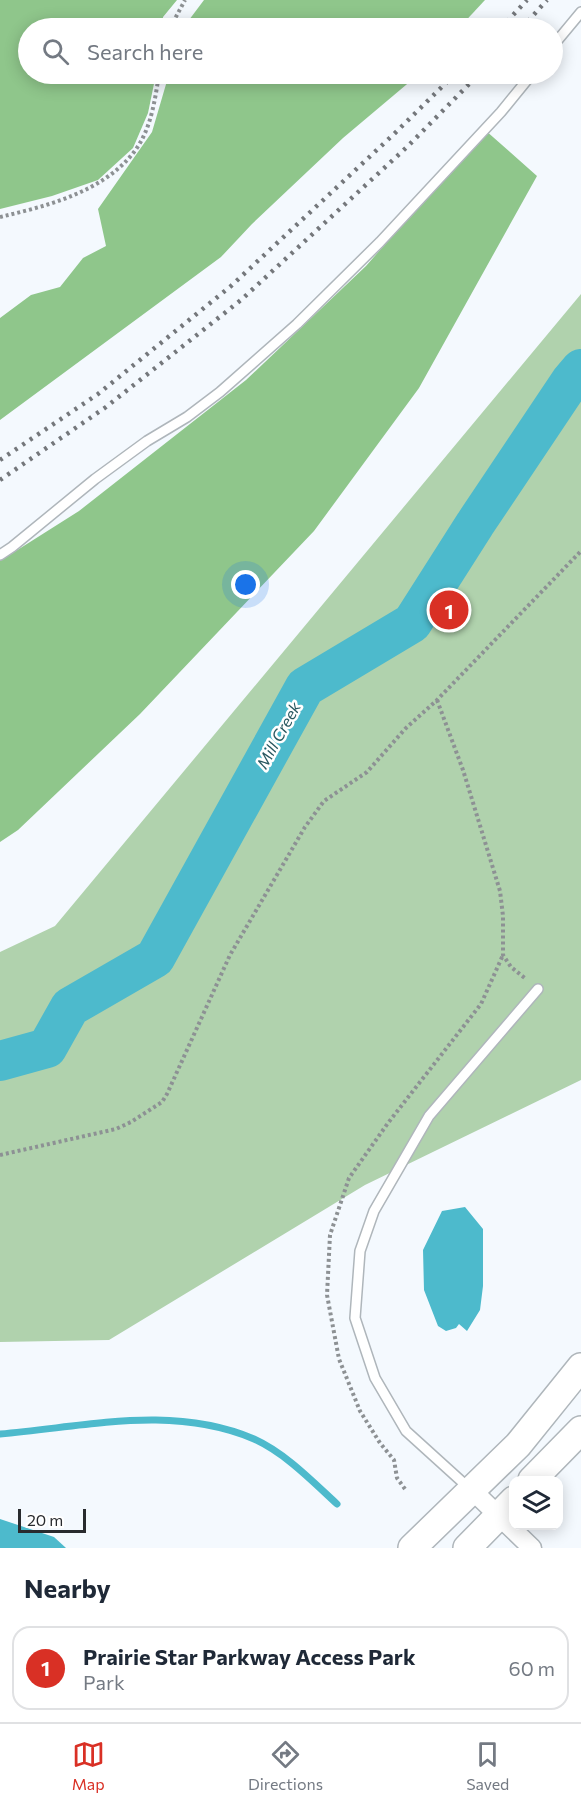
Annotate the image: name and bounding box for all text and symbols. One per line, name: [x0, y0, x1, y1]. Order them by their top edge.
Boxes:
search box: [18, 18, 563, 84]
icon: search: [39, 35, 72, 68]
text: Search here: [87, 38, 203, 65]
your location: [231, 570, 260, 599]
pin: 1: [430, 588, 468, 632]
water label: Mill Creek: [252, 698, 304, 772]
map controls: [509, 1476, 563, 1530]
button: layers: [509, 1476, 563, 1530]
scale bar: [18, 1506, 86, 1534]
text: 20 m: [27, 1510, 63, 1529]
text: Nearby: [24, 1572, 111, 1603]
text: Prairie Star Parkway Access Park: [83, 1643, 416, 1670]
text: 1: [41, 1656, 50, 1680]
text: 60 m: [509, 1656, 555, 1680]
text: Park: [83, 1670, 125, 1694]
tab: Map: [72, 1738, 105, 1793]
tab: Directions: [248, 1738, 323, 1793]
tab: Saved: [466, 1738, 509, 1793]

